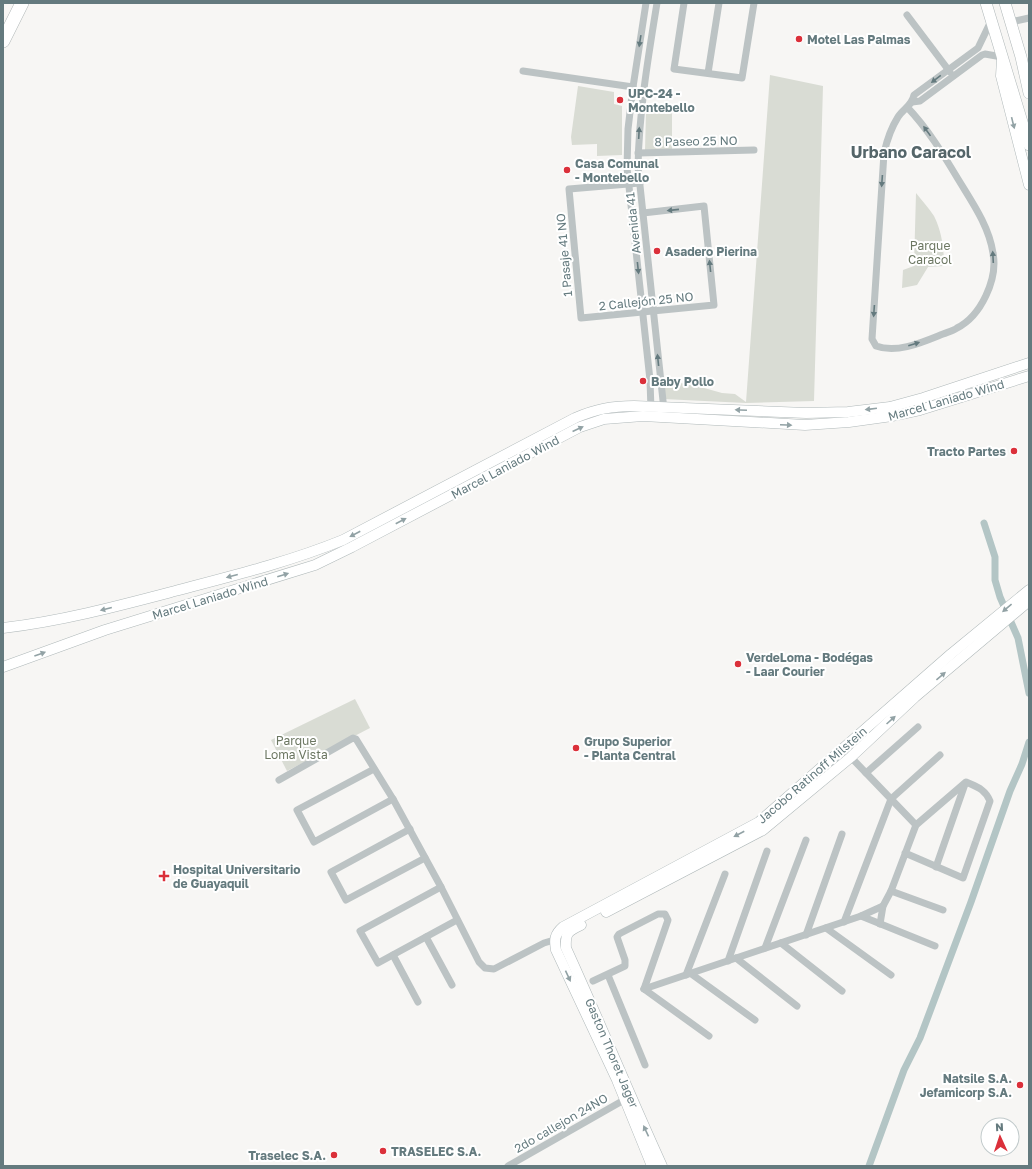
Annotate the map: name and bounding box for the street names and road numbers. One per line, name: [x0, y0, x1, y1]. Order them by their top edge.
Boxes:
street label: 8 Paseo 25 NO: [654, 133, 738, 149]
street label: Avenida 41: [622, 191, 644, 254]
street label: 1 Pasaje 41 NO: [553, 212, 575, 297]
street label: 2 Callejón 25 NO: [598, 289, 694, 313]
street label: Marcel Laniado Wind: [886, 376, 1006, 424]
street label: Marcel Laniado Wind: [448, 432, 562, 502]
street label: Marcel Laniado Wind: [150, 573, 270, 623]
street label: Jacobo Ratinoff Milstein: [754, 723, 870, 827]
street label: Gaston Thoret Jager: [582, 996, 642, 1110]
street label: 2do callejon 24NO: [512, 1090, 611, 1156]

